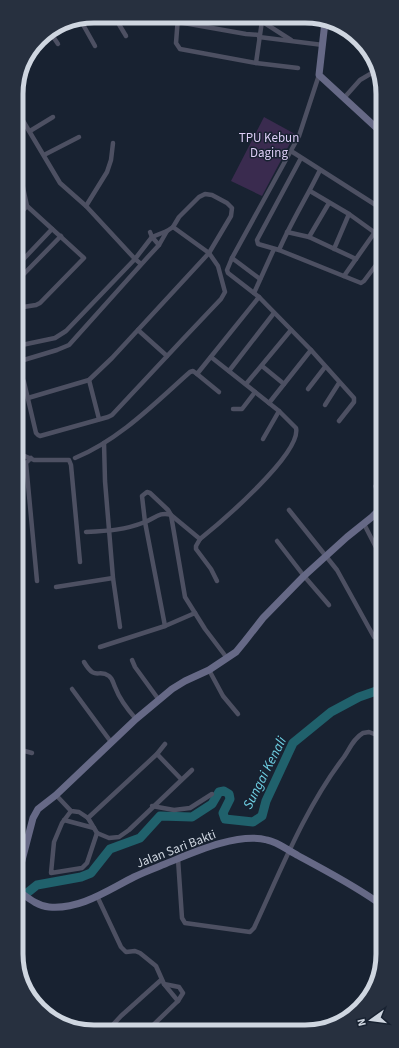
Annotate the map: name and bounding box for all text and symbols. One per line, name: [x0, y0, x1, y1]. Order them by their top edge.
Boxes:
park label: TPU Kebun Daging: [239, 129, 299, 162]
water label: Sungai Kenali: [238, 733, 292, 813]
street label: Jalan Sari Bakti: [134, 826, 218, 872]
north arrow: [351, 1000, 391, 1040]
text: N: [354, 1017, 370, 1028]

